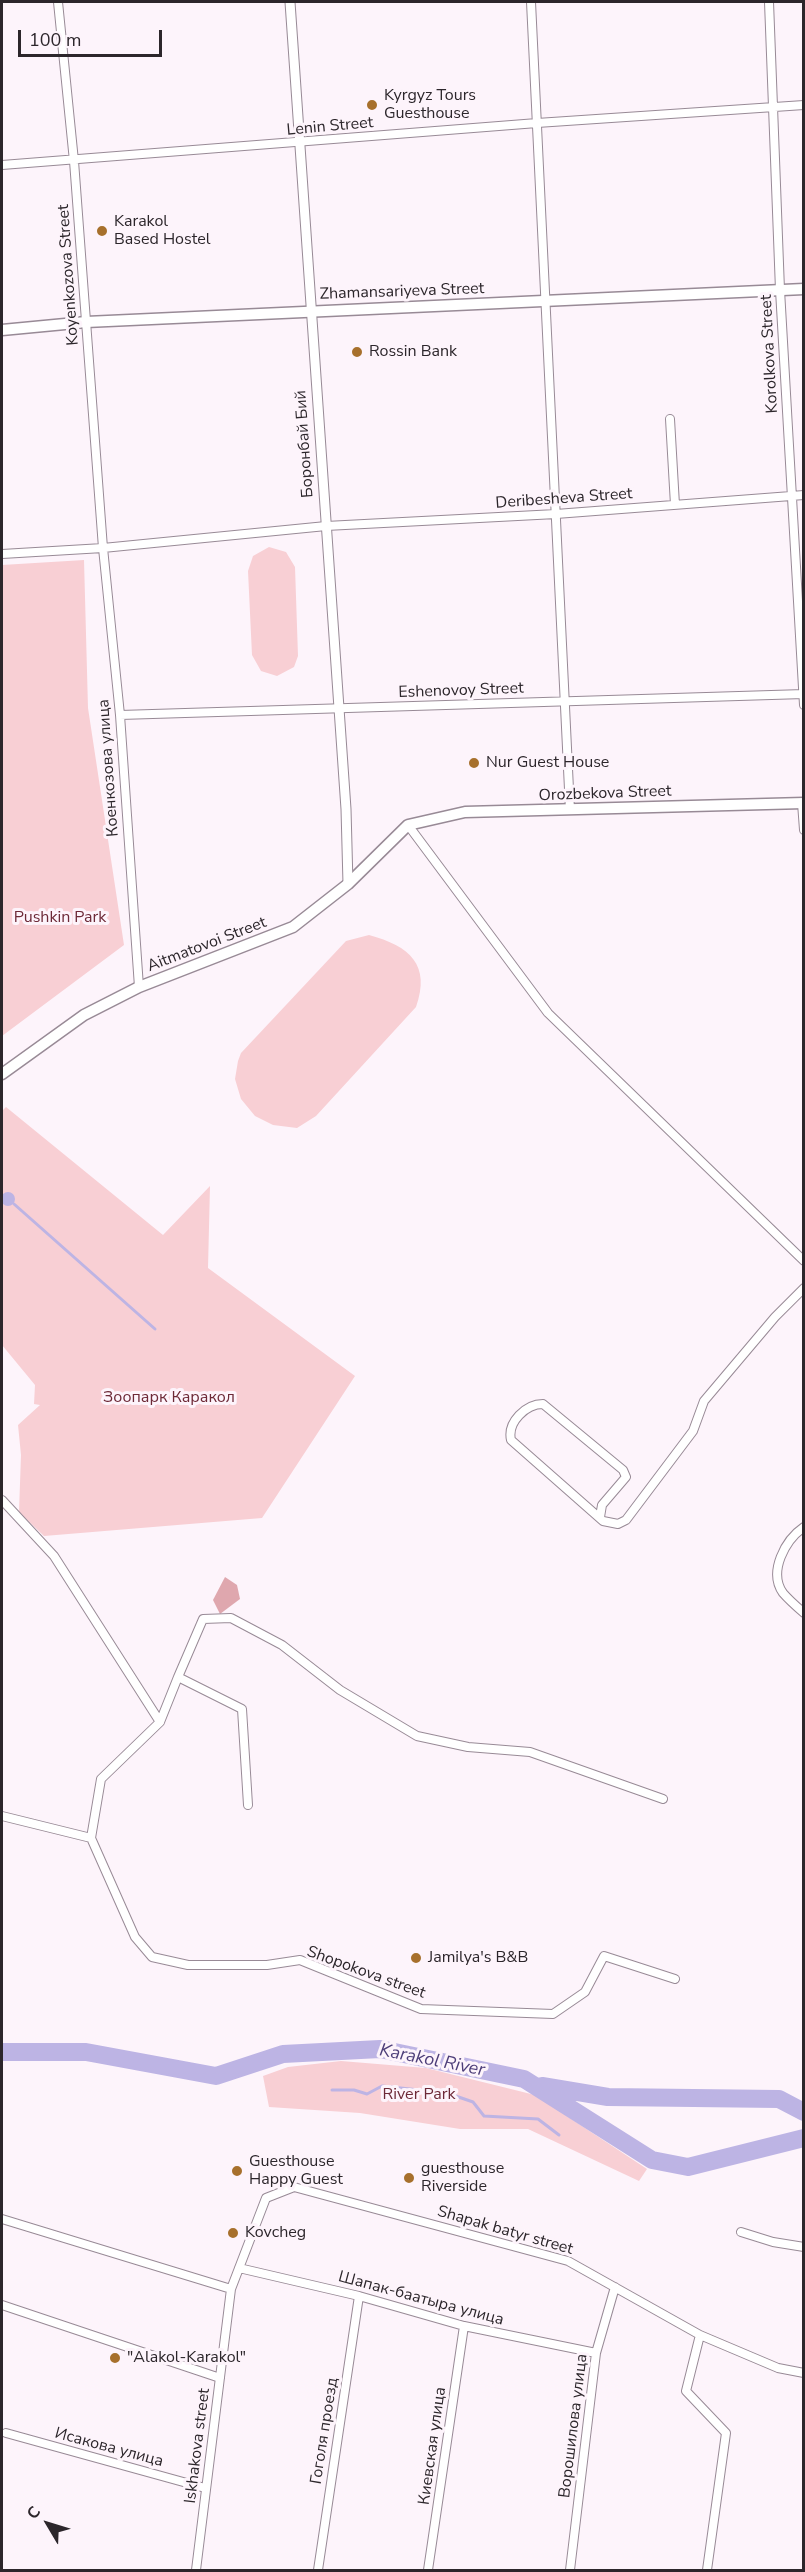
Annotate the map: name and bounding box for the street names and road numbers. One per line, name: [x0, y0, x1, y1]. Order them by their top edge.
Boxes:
street label: Lenin Street: [286, 114, 374, 140]
street label: Koyenkozova Street: [54, 204, 84, 346]
street label: Zhamansariyeva Street: [319, 280, 485, 304]
street label: Korolkova Street: [757, 294, 783, 414]
street label: Боронбай Бий: [292, 389, 318, 499]
street label: Deribesheva Street: [495, 485, 633, 513]
street label: Eshenovoy Street: [398, 679, 524, 703]
street label: Коенкозова улица: [95, 699, 123, 837]
street label: Orozbekova Street: [538, 782, 672, 806]
street label: Aitmatovoi Street: [145, 913, 269, 977]
street label: Shopokova street: [304, 1943, 428, 2003]
street label: Shapak batyr street: [435, 2202, 575, 2260]
street label: Шапак-баатыра улица: [336, 2268, 506, 2330]
street label: Ворошилова улица: [556, 2353, 592, 2499]
street label: Гоголя проезд: [307, 2376, 343, 2486]
street label: Киевская улица: [415, 2386, 451, 2506]
street label: Iskhakova street: [181, 2387, 215, 2505]
street label: Исакова улица: [53, 2424, 165, 2472]

